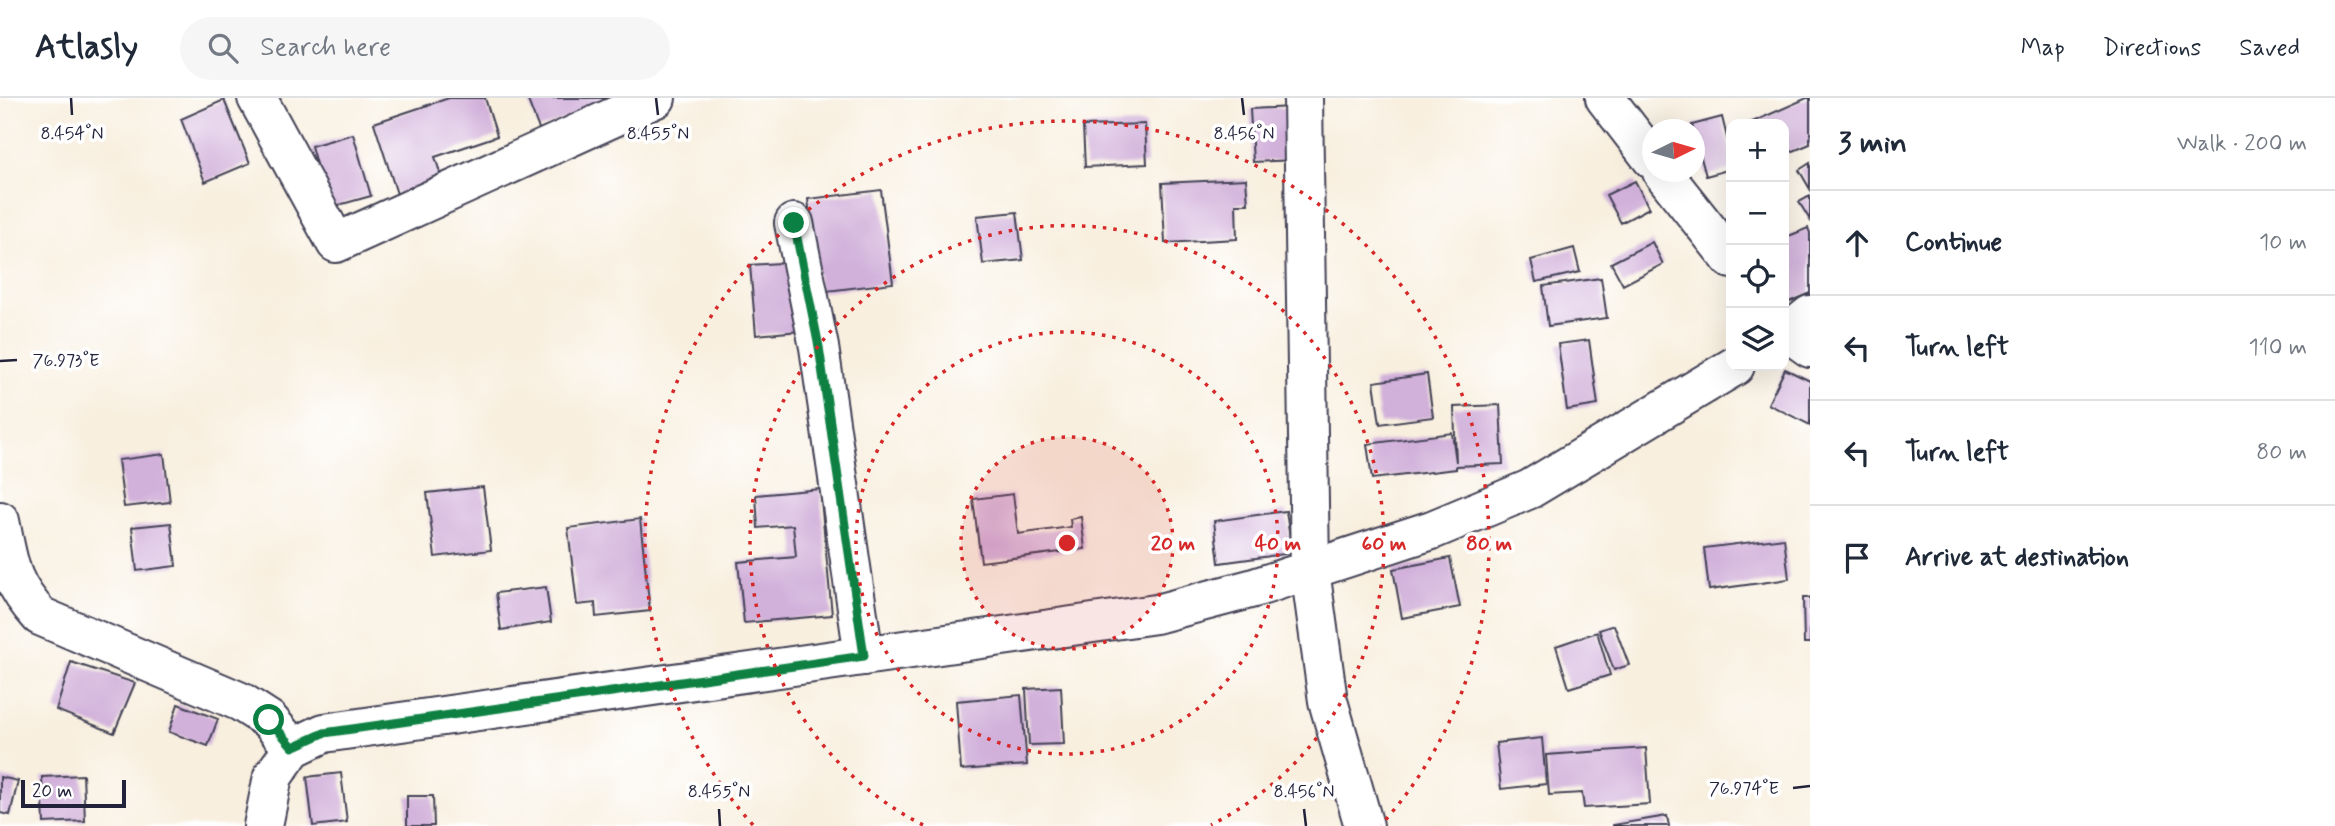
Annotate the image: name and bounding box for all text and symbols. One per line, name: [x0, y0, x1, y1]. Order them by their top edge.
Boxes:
search box: [180, 17, 670, 80]
text: Atlasly: [35, 26, 138, 70]
icon: search: [204, 29, 242, 67]
text: Search here: [260, 31, 391, 65]
text: Map: [2021, 33, 2065, 64]
text: Directions: [2103, 33, 2201, 64]
text: Saved: [2239, 33, 2300, 64]
north arrow: [1642, 119, 1705, 182]
map controls: [1726, 119, 1789, 371]
button: +: [1726, 119, 1789, 182]
text: 8.454°N: [40, 122, 104, 146]
text: 8.455°N: [627, 122, 689, 146]
text: 8.456°N: [1213, 122, 1275, 146]
text: 3 min: [1838, 124, 1907, 163]
text: Walk · 200 m: [2177, 129, 2307, 159]
button: −: [1726, 182, 1789, 245]
route end: [778, 207, 809, 238]
icon: ahead: [1838, 224, 1876, 262]
text: Continue: [1905, 226, 2002, 260]
text: 10 m: [2259, 228, 2307, 258]
button: locate: [1726, 245, 1789, 308]
button: layers: [1726, 308, 1789, 371]
icon: left: [1838, 329, 1876, 367]
text: Turn left: [1905, 331, 2009, 365]
text: 110 m: [2248, 333, 2307, 363]
text: 76.973°E: [33, 349, 99, 373]
icon: left: [1838, 434, 1876, 472]
text: Turn left: [1905, 436, 2009, 470]
text: 80 m: [2256, 438, 2307, 468]
text: 20 m: [1151, 530, 1196, 558]
text: 40 m: [1255, 530, 1302, 558]
text: 60 m: [1361, 530, 1407, 558]
text: 80 m: [1466, 530, 1512, 558]
centre of rings: [1055, 531, 1079, 555]
icon: arrive: [1838, 539, 1876, 577]
text: Arrive at destination: [1905, 541, 2129, 575]
route start: [253, 704, 284, 735]
scale bar: [21, 777, 126, 809]
text: 76.974°E: [1709, 777, 1779, 801]
text: 20 m: [32, 779, 72, 804]
text: 8.455°N: [688, 780, 750, 804]
text: 8.456°N: [1273, 780, 1335, 804]

